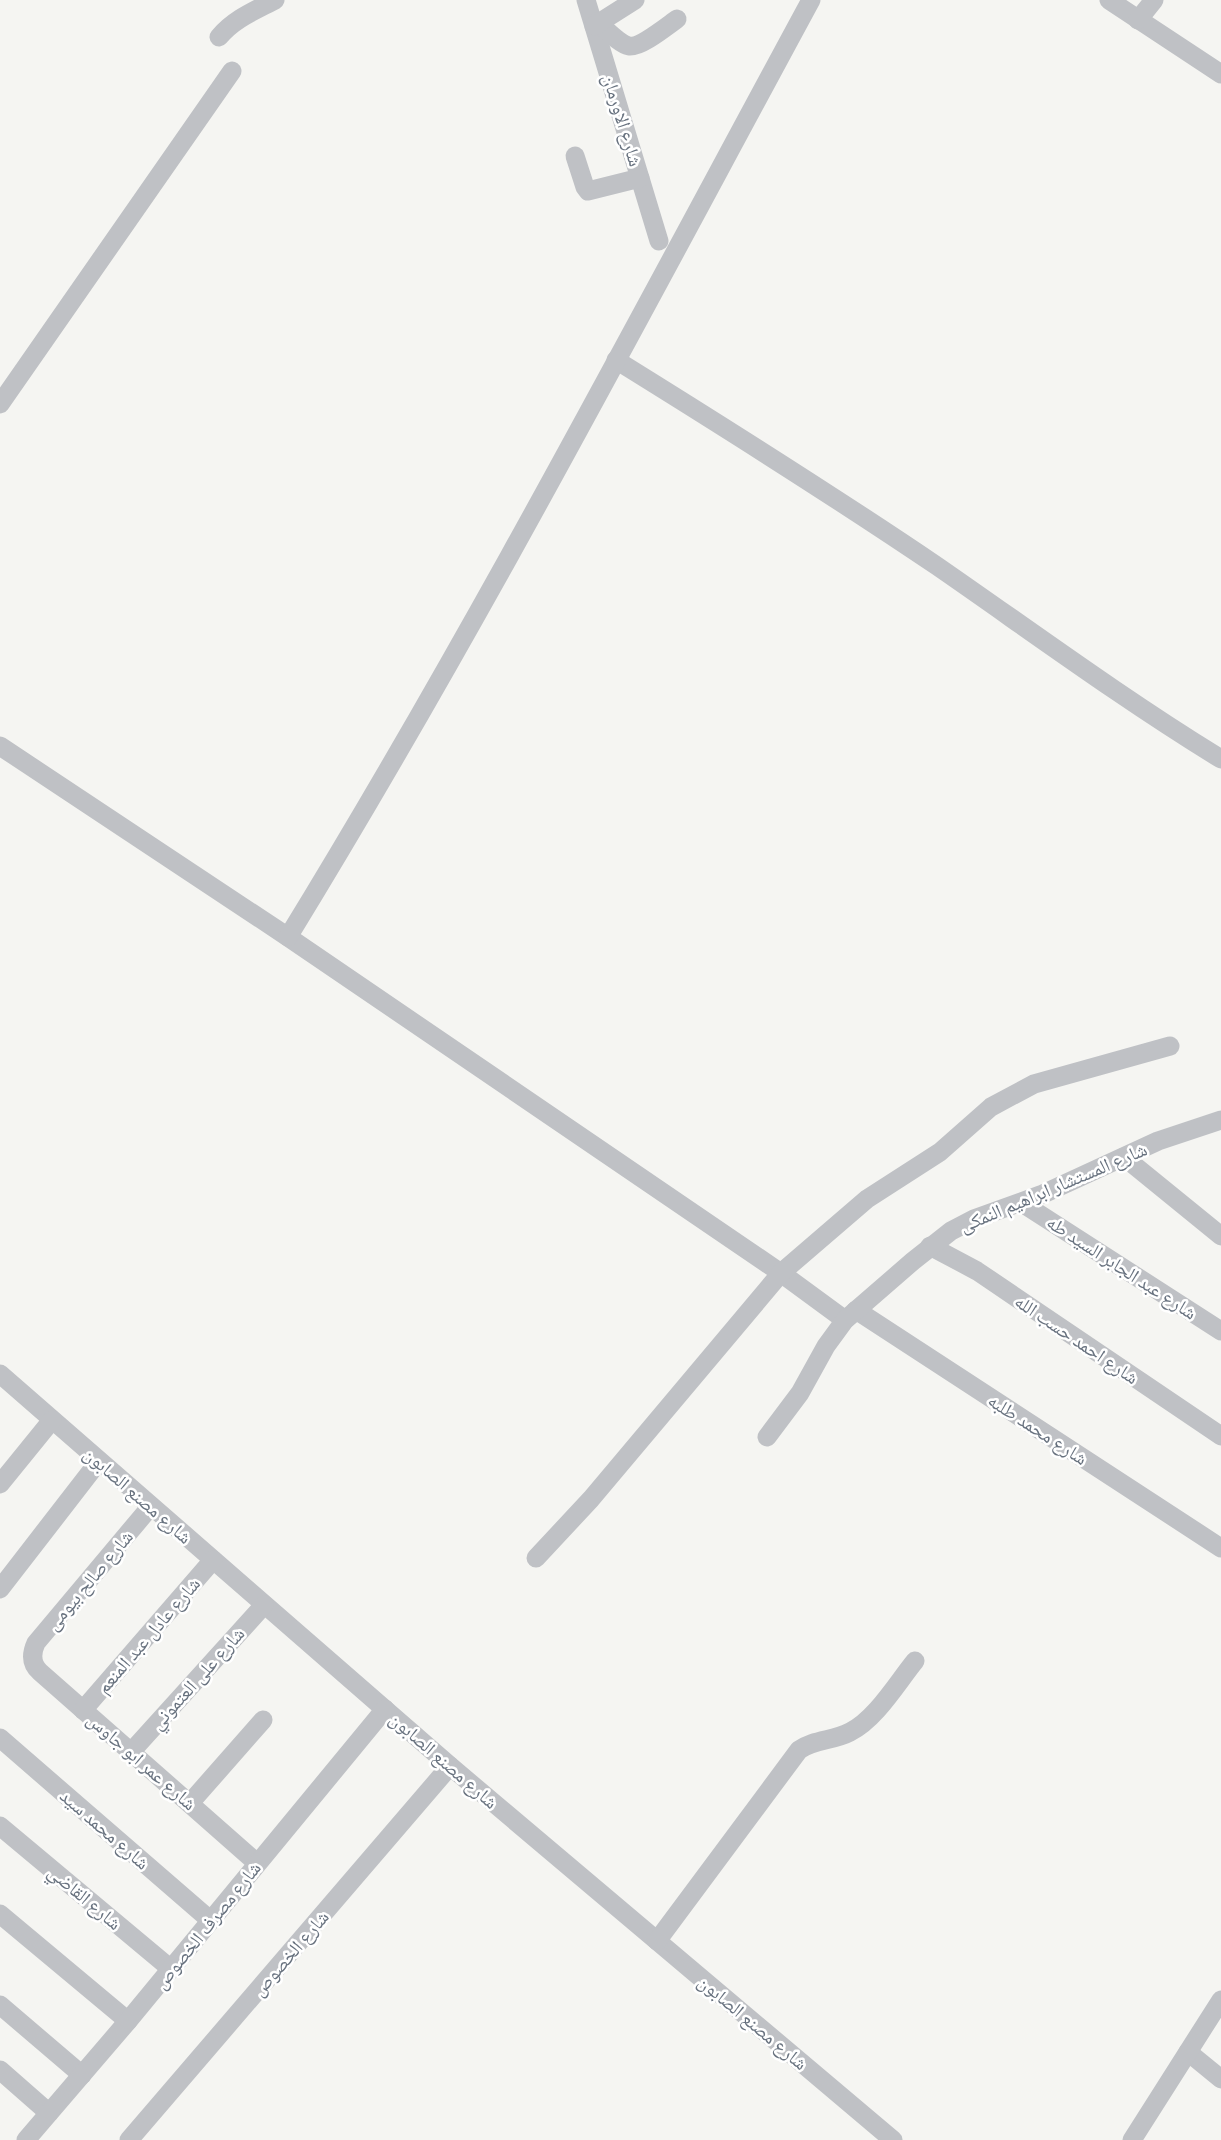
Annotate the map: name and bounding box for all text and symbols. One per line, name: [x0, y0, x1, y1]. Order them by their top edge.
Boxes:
street label: شارع الاورمان: [597, 71, 647, 169]
street label: شارع المستشار ابراهيم النمكى: [956, 1138, 1151, 1238]
street label: شارع عبد الجابر السيد طه: [1042, 1210, 1201, 1325]
street label: شارع احمد حسب الله: [1010, 1290, 1143, 1390]
street label: شارع محمد طلبه: [983, 1389, 1092, 1471]
street label: شارع مصنع الصابون: [78, 1442, 197, 1549]
street label: شارع صالح بيومى: [41, 1526, 139, 1636]
street label: شارع عادل عبد المنعم: [92, 1573, 206, 1699]
street label: شارع على العتموني: [145, 1622, 252, 1737]
street label: شارع مصنع الصابون: [384, 1707, 503, 1814]
street label: شارع عمر ابو جاوس: [82, 1708, 201, 1816]
street label: شارع محمد سيد: [55, 1784, 154, 1875]
street label: شارع مصرف الخصوص: [149, 1857, 267, 1994]
street label: شارع القاضي: [41, 1860, 126, 1938]
street label: شارع الخصوص: [247, 1906, 335, 2002]
street label: شارع مصنع الصابون: [693, 1970, 812, 2076]

